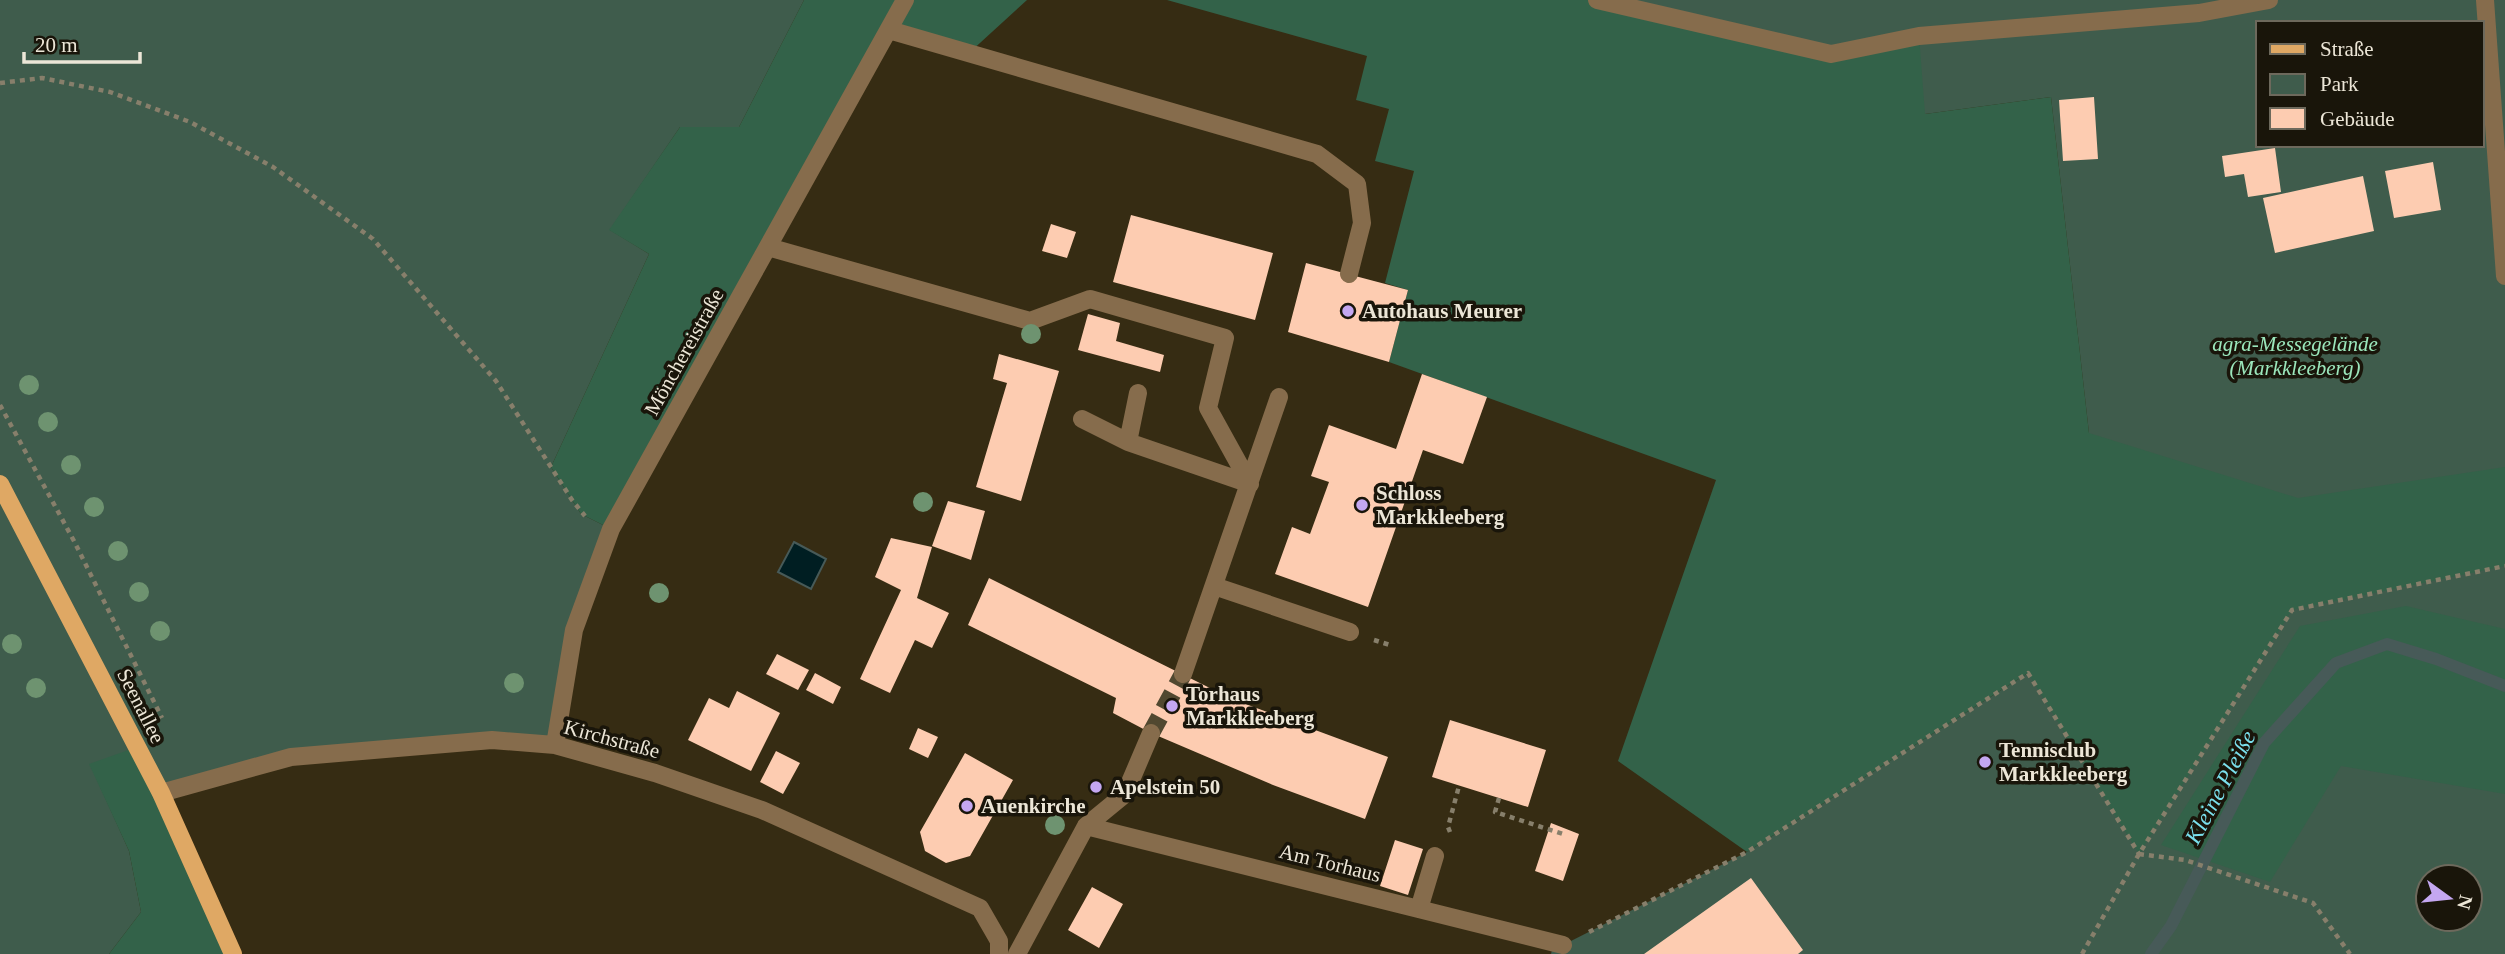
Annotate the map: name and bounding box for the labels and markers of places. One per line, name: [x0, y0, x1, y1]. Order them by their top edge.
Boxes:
place label: Autohaus Meurer: [1362, 299, 1522, 323]
marker: Autohaus Meurer: [1340, 303, 1356, 319]
place label: Schloss Markkleeberg: [1376, 481, 1505, 529]
marker: Schloss Markkleeberg: [1354, 497, 1370, 513]
place label: Torhaus Markkleeberg: [1186, 682, 1315, 730]
marker: Torhaus Markkleeberg: [1164, 698, 1180, 714]
place label: Tennisclub Markkleeberg: [1999, 738, 2128, 786]
marker: Tennisclub Markkleeberg: [1977, 754, 1993, 770]
place label: Apelstein 50: [1110, 775, 1220, 799]
marker: Apelstein 50: [1088, 779, 1104, 795]
place label: Auenkirche: [981, 794, 1086, 818]
marker: Auenkirche: [959, 798, 975, 814]

